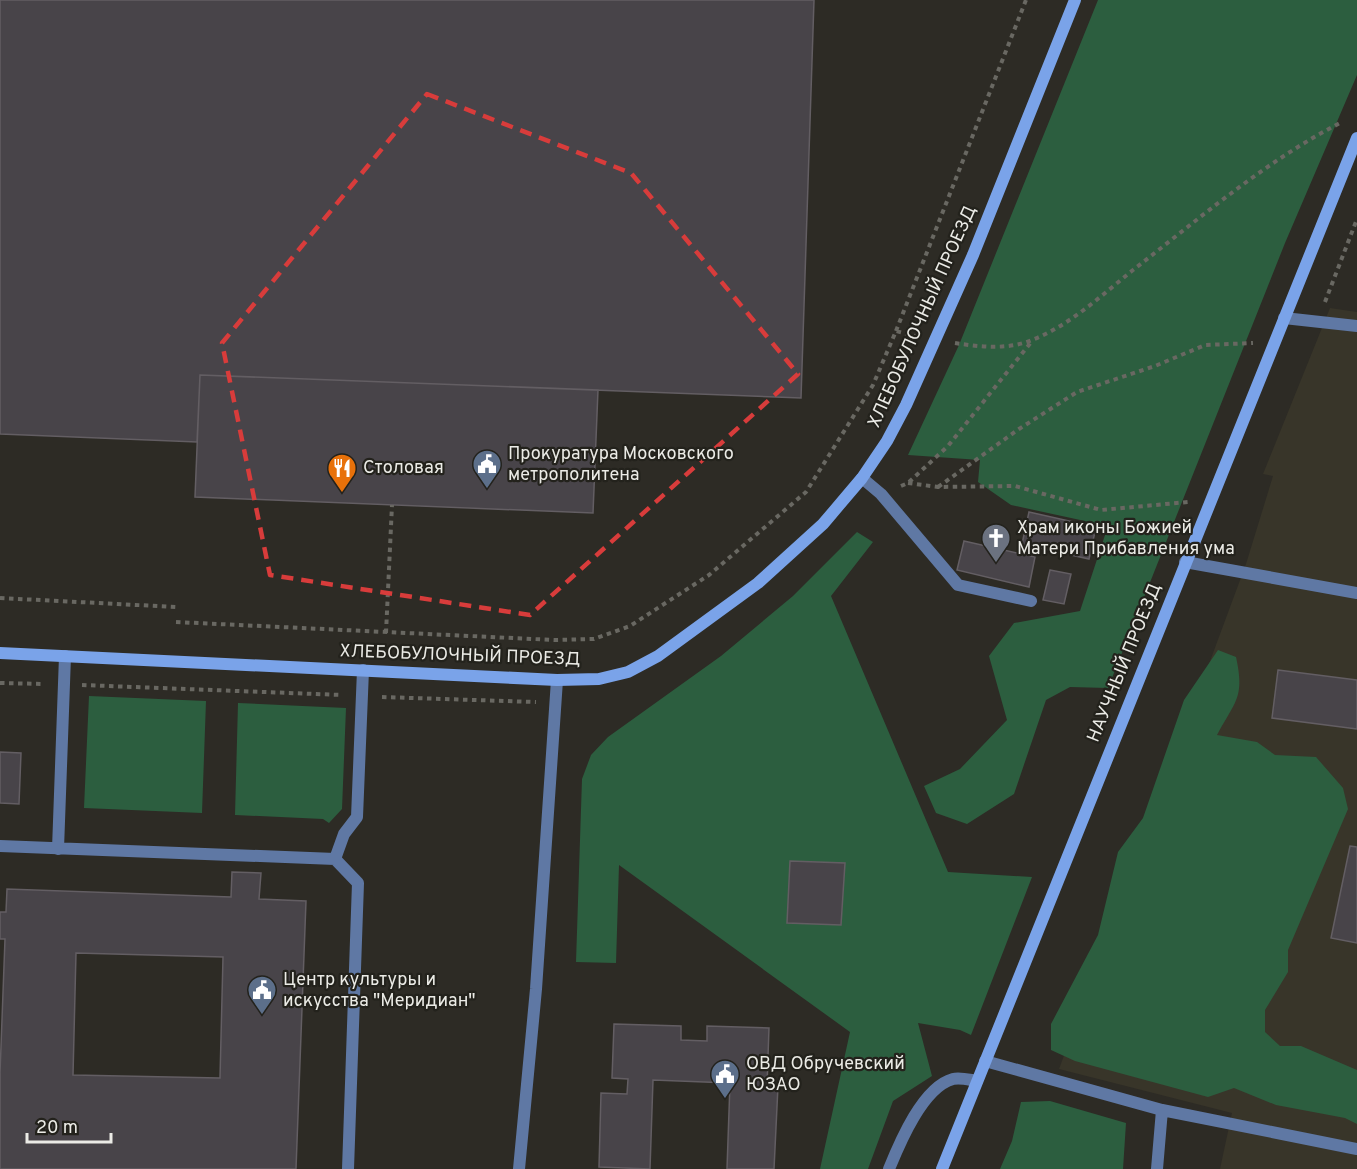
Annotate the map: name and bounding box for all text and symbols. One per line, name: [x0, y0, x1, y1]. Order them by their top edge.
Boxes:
street label: ХЛЕБОБУЛОЧНЫЙ ПРОЕЗД: [862, 201, 982, 432]
place label: Прокуратура Московского метрополитена: [508, 443, 734, 487]
public building icon: Прокуратура Московского метрополитена: [471, 448, 503, 490]
restaurant icon: Столовая: [326, 452, 358, 494]
place label: Столовая: [363, 457, 444, 480]
place label: Храм иконы Божией Матери Прибавления ума: [1017, 517, 1235, 561]
church icon: Храм иконы Божией Матери Прибавления ума: [980, 522, 1012, 564]
street label: НАУЧНЫЙ ПРОЕЗД: [1081, 579, 1167, 746]
street label: ХЛЕБОБУЛОЧНЫЙ ПРОЕЗД: [339, 638, 581, 672]
place label: Центр культуры и искусства "Меридиан": [283, 969, 476, 1013]
public building icon: Центр культуры и искусства "Меридиан": [246, 974, 278, 1016]
place label: ОВД Обручевский ЮЗАО: [746, 1053, 905, 1097]
public building icon: ОВД Обручевский ЮЗАО: [709, 1058, 741, 1100]
scale bar: [27, 1106, 111, 1144]
text: 20 m: [36, 1117, 78, 1140]

